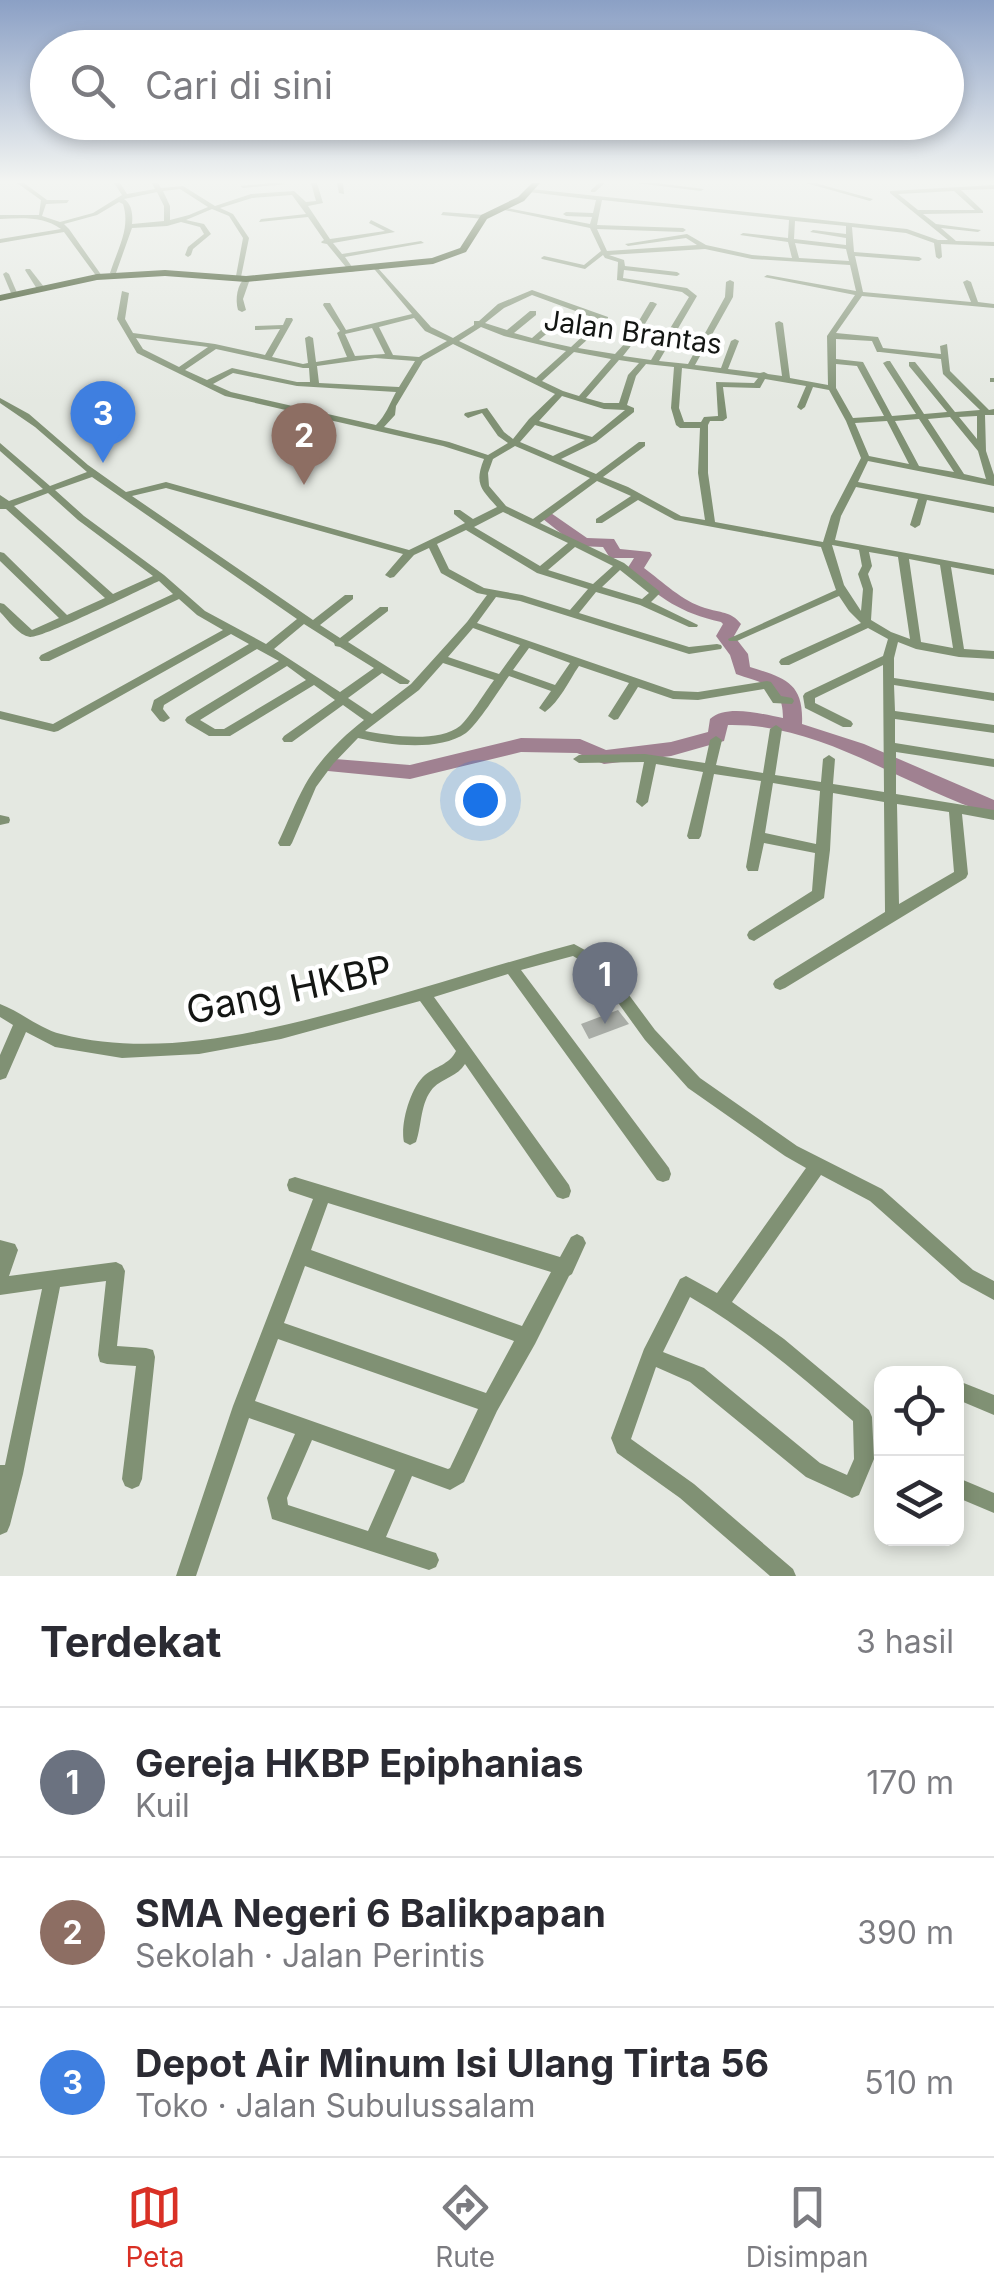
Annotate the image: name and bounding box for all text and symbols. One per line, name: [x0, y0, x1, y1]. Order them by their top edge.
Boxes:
search box: [30, 30, 964, 140]
icon: search: [65, 58, 120, 113]
text: Cari di sini: [145, 62, 333, 108]
street label: Jalan Brantas: [542, 303, 724, 361]
pin: 3: [70, 380, 136, 463]
pin: 2: [272, 402, 336, 485]
your location: [455, 775, 506, 826]
pin: 1: [572, 942, 638, 1024]
street label: Gang HKBP: [182, 945, 396, 1033]
map controls: [874, 1366, 964, 1546]
button: locate: [874, 1366, 964, 1456]
button: layers: [874, 1456, 964, 1546]
text: Terdekat: [40, 1616, 221, 1667]
text: 3 hasil: [856, 1622, 954, 1661]
text: Gereja HKBP Epiphanias: [135, 1740, 584, 1786]
text: 1: [66, 1763, 79, 1802]
text: 170 m: [866, 1763, 954, 1802]
text: Kuil: [135, 1786, 190, 1825]
text: SMA Negeri 6 Balikpapan: [135, 1890, 606, 1936]
text: 2: [62, 1913, 83, 1952]
text: 390 m: [857, 1913, 954, 1952]
text: Sekolah · Jalan Perintis: [135, 1936, 485, 1975]
text: Depot Air Minum Isi Ulang Tirta 56: [135, 2040, 769, 2086]
text: 3: [62, 2063, 83, 2102]
text: 510 m: [864, 2063, 954, 2102]
text: Toko · Jalan Subulussalam: [135, 2086, 536, 2125]
tab: Peta: [125, 2180, 184, 2274]
tab: Rute: [435, 2180, 495, 2274]
tab: Disimpan: [746, 2180, 869, 2274]

